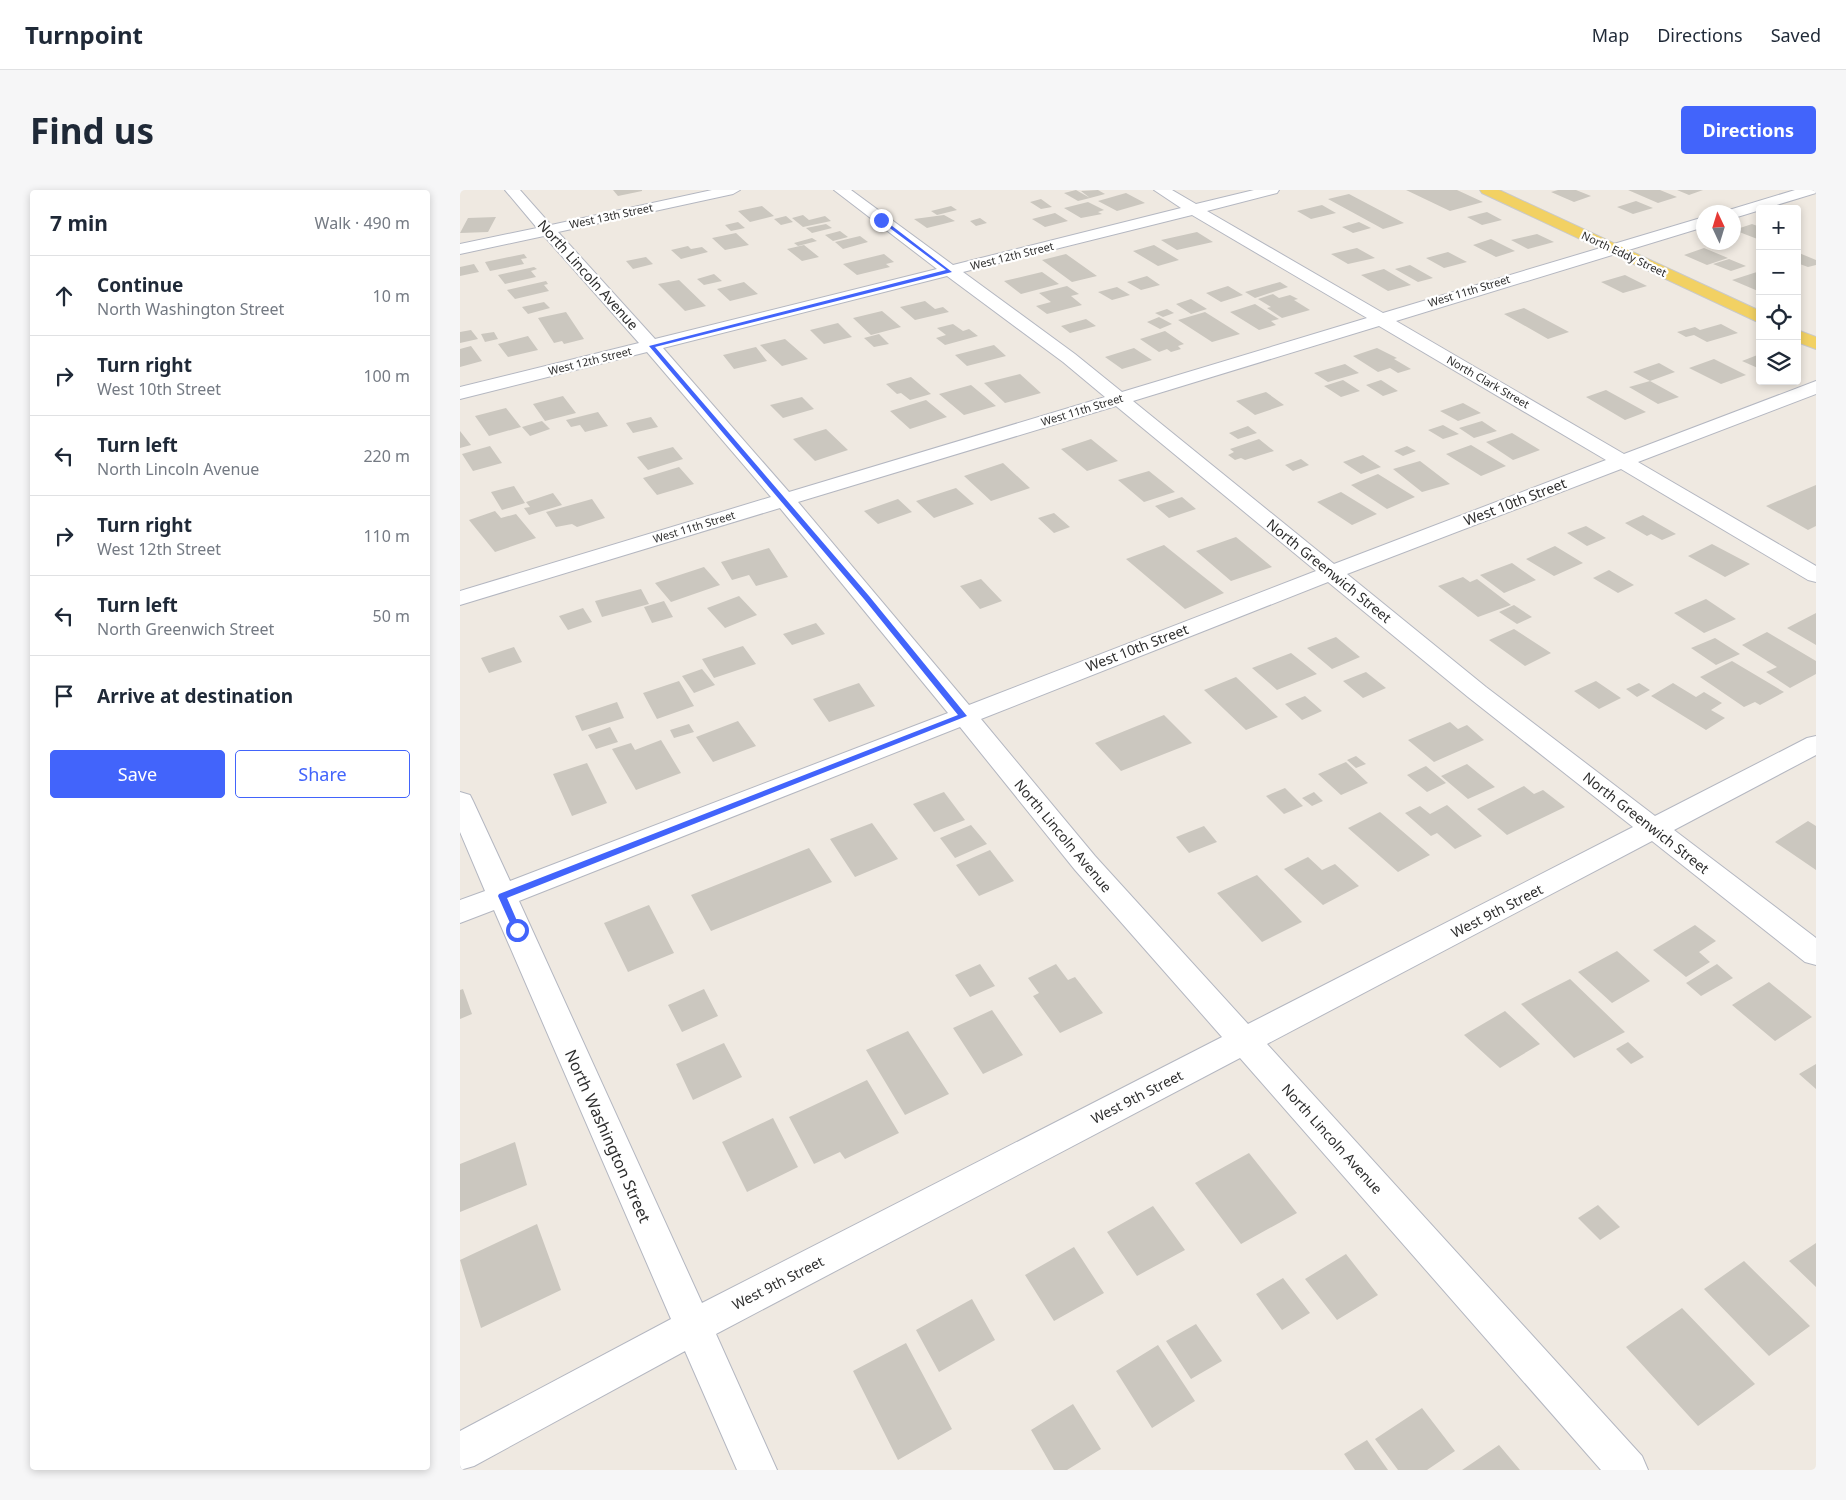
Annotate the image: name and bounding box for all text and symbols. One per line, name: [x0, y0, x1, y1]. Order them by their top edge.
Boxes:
text: Turnpoint: [25, 18, 143, 51]
text: Map: [1592, 23, 1629, 47]
text: Directions: [1657, 23, 1743, 47]
text: Saved: [1771, 23, 1821, 47]
button: Directions: [1681, 106, 1816, 154]
text: Find us: [30, 107, 154, 154]
street label: West 13th Street: [568, 199, 654, 232]
north arrow: [1696, 205, 1741, 250]
map controls: [1756, 205, 1801, 385]
button: +: [1756, 205, 1801, 250]
text: 7 min: [50, 209, 108, 237]
route end: [870, 209, 893, 232]
text: Walk · 490 m: [315, 212, 410, 234]
street label: North Lincoln Avenue: [534, 216, 643, 334]
street label: North Eddy Street: [1579, 227, 1669, 280]
street label: West 12th Street: [969, 238, 1055, 273]
button: −: [1756, 250, 1801, 295]
street label: West 11th Street: [1426, 271, 1512, 310]
text: Continue: [97, 272, 183, 298]
icon: ahead: [50, 282, 78, 310]
text: 10 m: [373, 285, 410, 307]
button: locate: [1756, 295, 1801, 340]
text: North Washington Street: [97, 298, 284, 320]
button: layers: [1756, 340, 1801, 385]
street label: West 12th Street: [547, 343, 633, 378]
text: Turn right: [97, 352, 192, 378]
street label: North Clark Street: [1444, 352, 1532, 411]
icon: right: [50, 362, 78, 390]
text: 100 m: [363, 365, 410, 387]
text: West 10th Street: [97, 378, 221, 400]
street label: West 11th Street: [1039, 390, 1125, 429]
text: Turn left: [97, 432, 178, 458]
icon: left: [50, 442, 78, 470]
text: 220 m: [363, 445, 410, 467]
text: North Lincoln Avenue: [97, 458, 259, 480]
street label: West 10th Street: [1461, 473, 1569, 530]
street label: West 11th Street: [651, 507, 737, 546]
text: Turn right: [97, 512, 192, 538]
street label: North Greenwich Street: [1263, 514, 1396, 627]
icon: right: [50, 522, 78, 550]
text: 110 m: [363, 525, 410, 547]
text: West 12th Street: [97, 538, 221, 560]
text: Turn left: [97, 592, 178, 618]
icon: left: [50, 602, 78, 630]
text: 50 m: [373, 605, 410, 627]
text: North Greenwich Street: [97, 618, 274, 640]
street label: West 10th Street: [1083, 619, 1191, 676]
icon: arrive: [50, 682, 78, 710]
text: Arrive at destination: [97, 683, 293, 709]
button: Save: [50, 750, 225, 798]
button: Share: [235, 750, 410, 798]
street label: North Greenwich Street: [1579, 767, 1713, 878]
street label: North Lincoln Avenue: [1010, 775, 1116, 896]
street label: West 9th Street: [1448, 879, 1546, 942]
route start: [506, 919, 529, 942]
street label: North Washington Street: [560, 1046, 656, 1226]
street label: West 9th Street: [1088, 1065, 1186, 1128]
street label: North Lincoln Avenue: [1278, 1080, 1387, 1198]
street label: West 9th Street: [729, 1251, 827, 1314]

